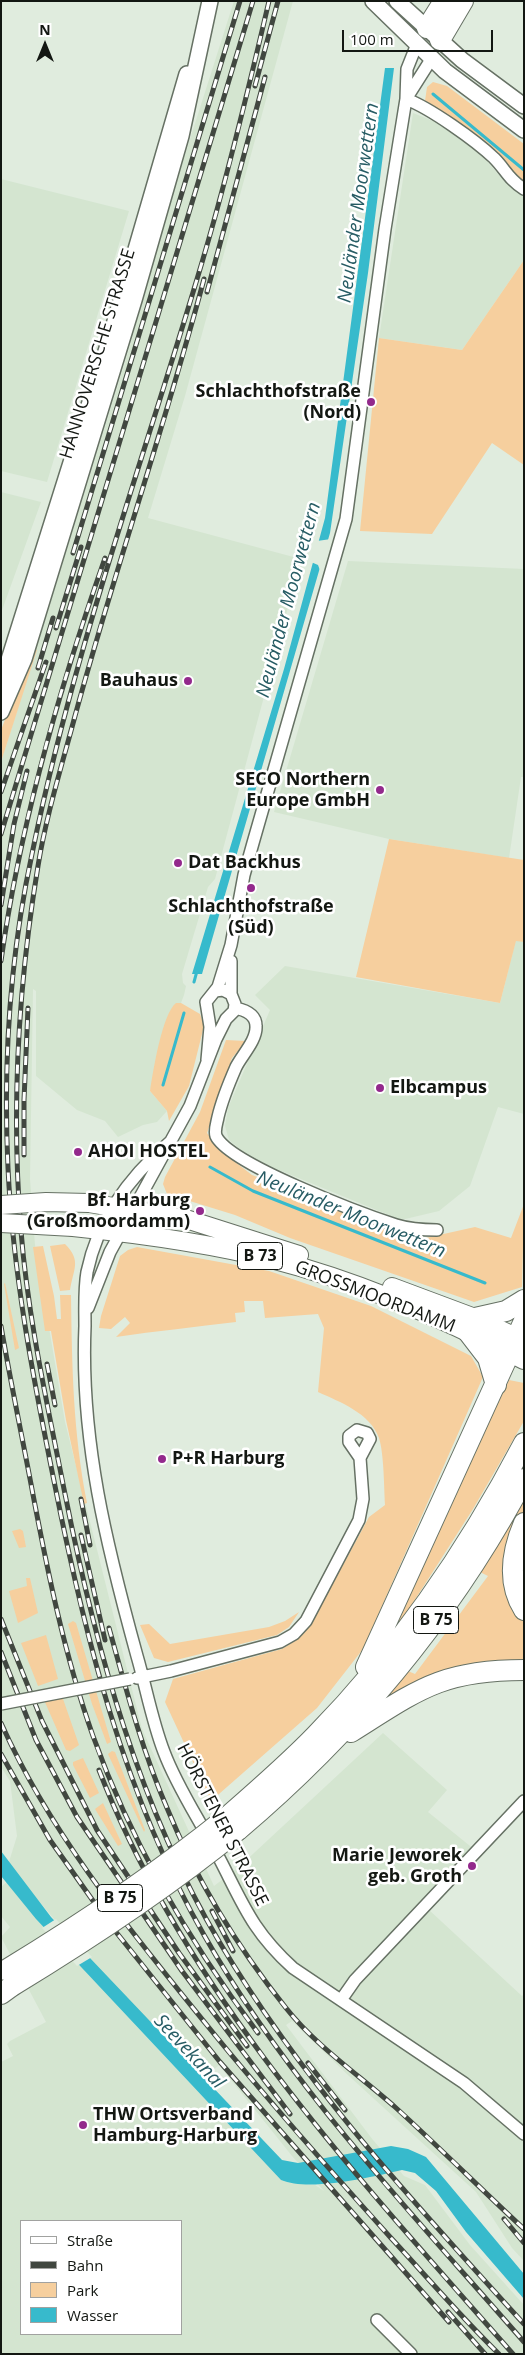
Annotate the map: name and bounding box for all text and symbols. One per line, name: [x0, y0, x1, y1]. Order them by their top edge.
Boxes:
north arrow: [20, 20, 70, 70]
text: N: [39, 20, 51, 39]
scale bar: [345, 20, 496, 52]
text: 100 m: [350, 29, 394, 49]
water label: Neuländer Moorwettern: [334, 102, 384, 304]
street label: HANNOVERSCHE STRASSE: [56, 246, 140, 462]
place label: Schlachthofstraße (Nord): [196, 381, 361, 424]
marker: Schlachthofstraße (Nord): [365, 396, 377, 408]
water label: Neuländer Moorwettern: [252, 500, 326, 700]
place label: Bauhaus: [100, 670, 178, 692]
marker: Bauhaus: [182, 675, 194, 687]
place label: SECO Northern Europe GmbH: [235, 769, 370, 812]
marker: SECO Northern Europe GmbH: [374, 784, 386, 796]
place label: Dat Backhus: [188, 852, 301, 874]
marker: Dat Backhus: [172, 857, 184, 869]
marker: Schlachthofstraße (Süd): [245, 882, 257, 894]
place label: Schlachthofstraße (Süd): [168, 896, 334, 939]
place label: Elbcampus: [390, 1077, 487, 1099]
marker: Elbcampus: [374, 1082, 386, 1094]
place label: AHOI HOSTEL: [88, 1141, 208, 1163]
marker: AHOI HOSTEL: [72, 1146, 84, 1158]
water label: Neuländer Moorwettern: [253, 1167, 449, 1263]
place label: Bf. Harburg (Großmoordamm): [27, 1190, 190, 1232]
marker: Bf. Harburg (Großmoordamm): [194, 1205, 206, 1217]
road number: B 73: [238, 1242, 282, 1270]
street label: GROSSMOORDAMM: [292, 1256, 458, 1338]
place label: P+R Harburg: [172, 1448, 285, 1470]
marker: P+R Harburg: [156, 1453, 168, 1465]
road number: B 75: [414, 1606, 458, 1634]
street label: HÖRSTENER STRASSE: [172, 1740, 272, 1910]
place label: Marie Jeworek geb. Groth: [332, 1845, 462, 1888]
marker: Marie Jeworek geb. Groth: [466, 1860, 478, 1872]
road number: B 75: [98, 1885, 142, 1912]
water label: Seevekanal: [149, 2010, 229, 2094]
place label: THW Ortsverband Hamburg-Harburg: [93, 2104, 257, 2146]
marker: THW Ortsverband Hamburg-Harburg: [77, 2119, 89, 2131]
legend: [20, 2220, 182, 2335]
text: Straße: [67, 2230, 113, 2250]
text: Bahn: [67, 2255, 103, 2275]
text: Park: [67, 2280, 98, 2300]
text: Wasser: [67, 2305, 118, 2325]

